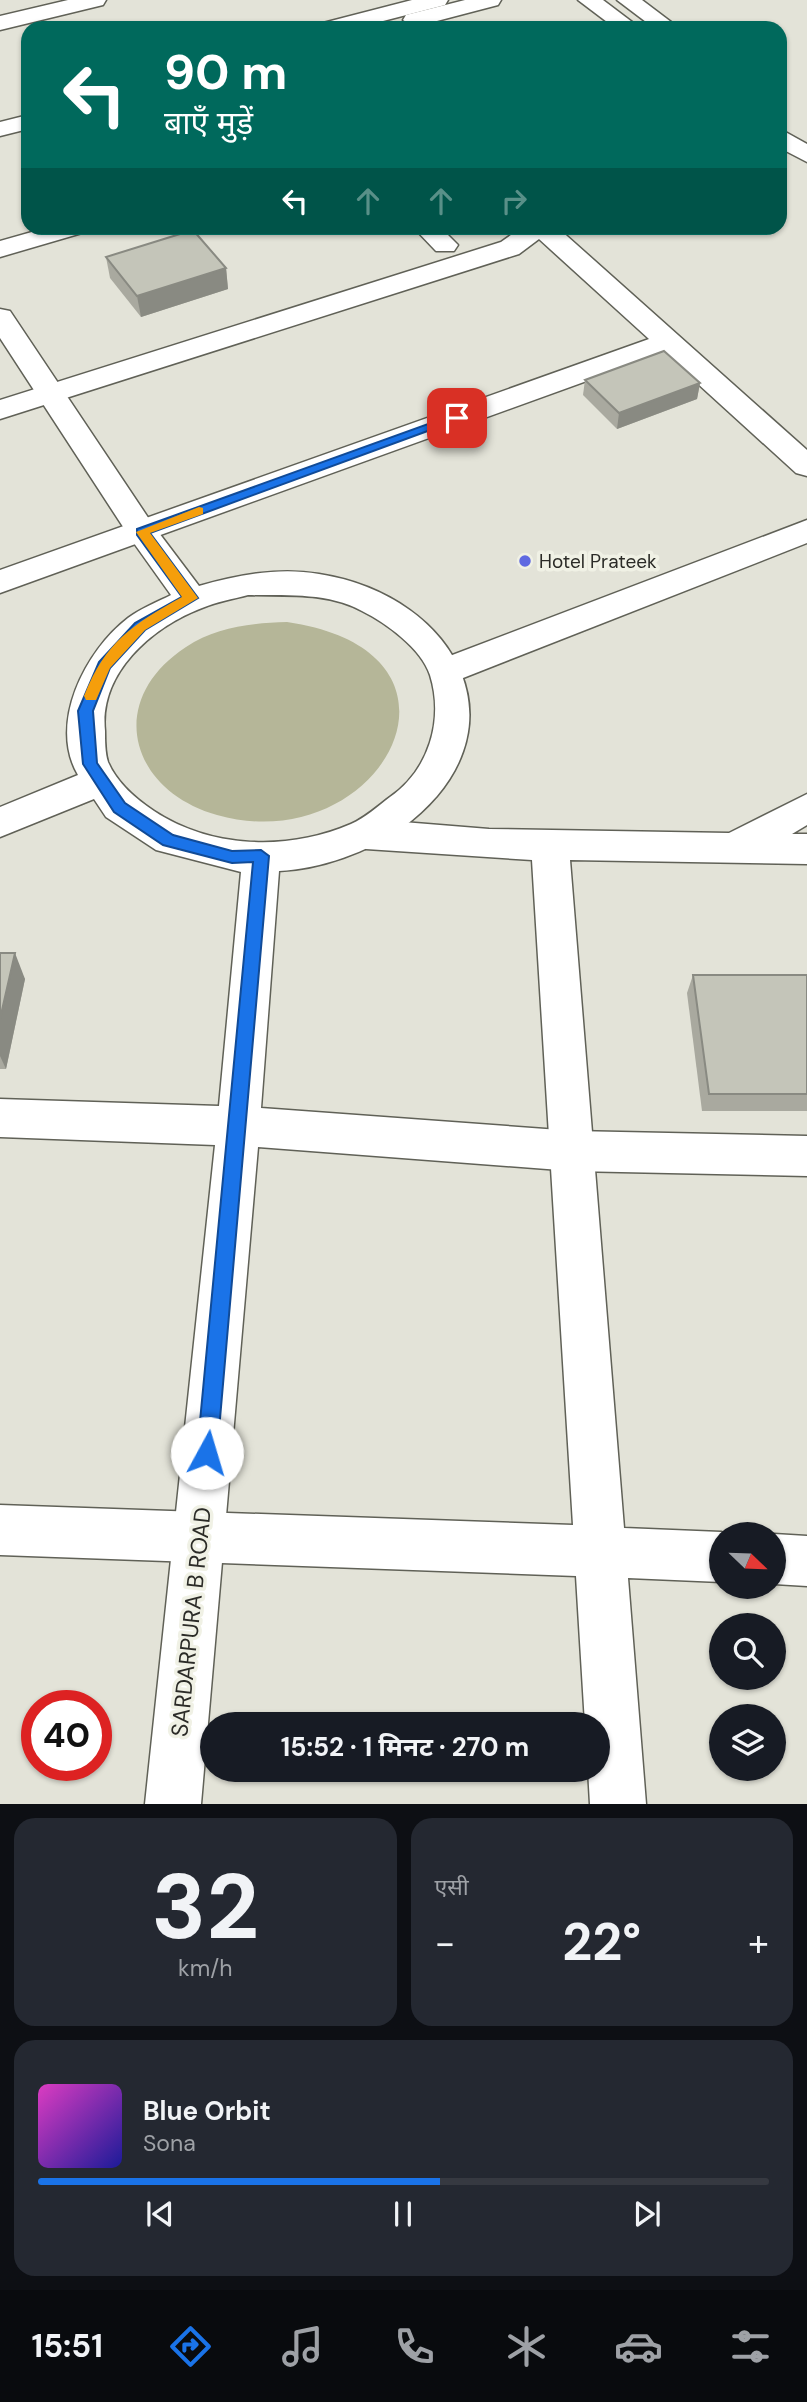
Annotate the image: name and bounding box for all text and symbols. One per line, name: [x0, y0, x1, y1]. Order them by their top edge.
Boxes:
text: 90 m: [164, 40, 287, 104]
icon: left: [49, 49, 140, 140]
text: बाएँ मुड़ें: [164, 102, 253, 144]
icon: left: [276, 182, 314, 220]
icon: ahead: [349, 182, 387, 220]
icon: ahead: [422, 182, 460, 220]
icon: right: [495, 182, 533, 220]
pin: [427, 388, 487, 448]
icon: arrive: [438, 399, 476, 437]
place label: Hotel Prateek: [539, 549, 657, 574]
marker: Hotel Prateek: [517, 553, 533, 569]
position arrow: [170, 1416, 244, 1490]
street label: SARDARPURA B ROAD: [164, 1506, 218, 1738]
north arrow: [709, 1522, 786, 1600]
map controls: [709, 1522, 786, 1781]
button: search: [709, 1613, 786, 1690]
speed limit sign: 40: [21, 1690, 112, 1781]
button: layers: [709, 1704, 786, 1781]
text: 15:52 · 1 मिनट · 270 m: [281, 1730, 529, 1764]
text: 32: [152, 1848, 259, 1966]
text: एसी: [435, 1872, 469, 1902]
text: 22°: [562, 1908, 641, 1976]
text: −: [435, 1918, 455, 1968]
text: +: [748, 1918, 769, 1968]
text: km/h: [178, 1953, 232, 1983]
text: Blue Orbit: [143, 2094, 271, 2128]
text: Sona: [143, 2128, 196, 2158]
icon: previous: [141, 2195, 179, 2233]
icon: pause: [384, 2195, 422, 2233]
icon: next: [628, 2195, 666, 2233]
icon: directions: [166, 2322, 215, 2371]
icon: music: [278, 2322, 327, 2371]
icon: phone: [390, 2322, 439, 2371]
icon: climate: [502, 2322, 551, 2371]
icon: car: [614, 2322, 663, 2371]
icon: filters: [726, 2322, 775, 2371]
text: 15:51: [32, 2325, 103, 2367]

